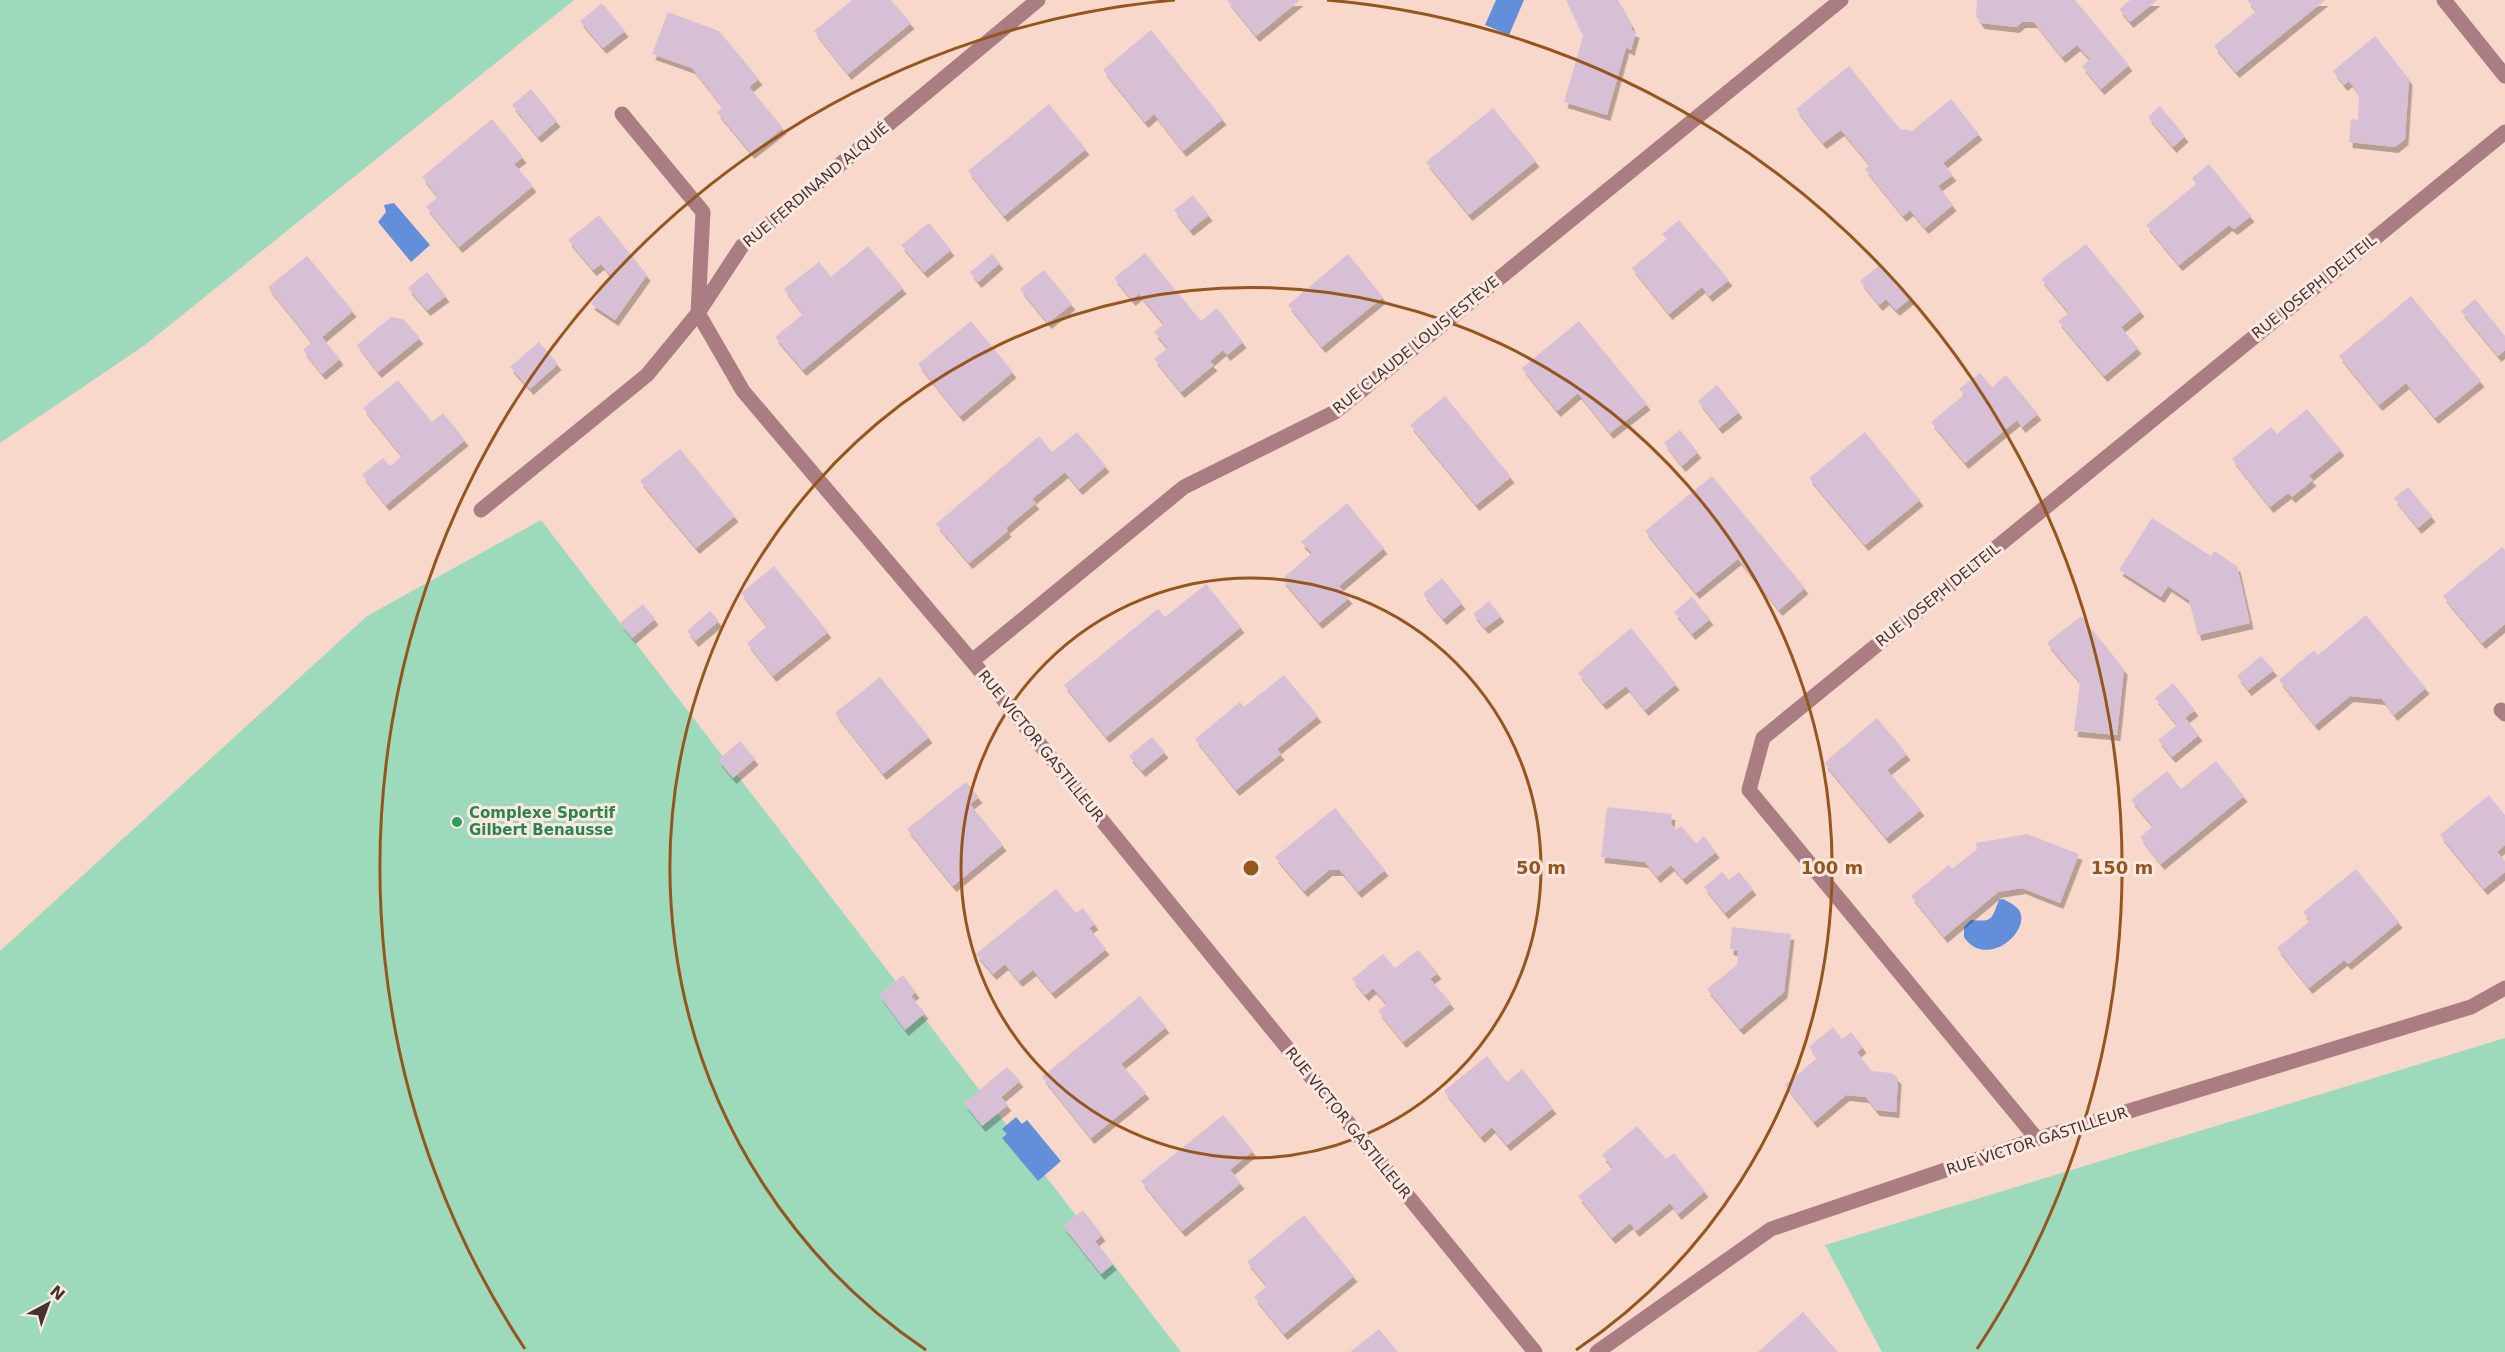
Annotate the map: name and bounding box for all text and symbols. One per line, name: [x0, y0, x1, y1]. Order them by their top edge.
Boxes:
street label: RUE FERDINAND ALQUIÉ: [739, 118, 892, 251]
street label: RUE JOSEPH DELTEIL: [2248, 231, 2380, 343]
street label: RUE CLAUDE LOUIS ESTÈVE: [1329, 272, 1503, 418]
street label: RUE JOSEPH DELTEIL: [1872, 539, 2004, 651]
street label: RUE VICTOR GASTILLEUR: [974, 667, 1108, 825]
place label: Complexe Sportif Gilbert Benausse: [469, 804, 616, 839]
marker: Complexe Sportif Gilbert Benausse: [450, 815, 464, 829]
text: 50 m: [1516, 857, 1566, 878]
text: 100 m: [1801, 857, 1863, 878]
text: 150 m: [2091, 857, 2153, 878]
centre of rings: [1241, 858, 1261, 878]
street label: RUE VICTOR GASTILLEUR: [1281, 1044, 1415, 1202]
street label: RUE VICTOR GASTILLEUR: [1944, 1103, 2130, 1179]
north arrow: [18, 1274, 78, 1334]
text: N: [46, 1281, 69, 1305]

